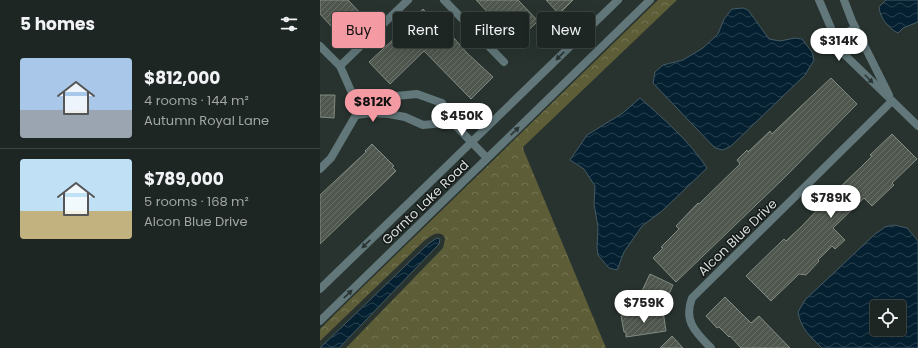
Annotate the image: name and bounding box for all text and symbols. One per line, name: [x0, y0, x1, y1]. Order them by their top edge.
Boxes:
text: 5 homes: [20, 12, 95, 36]
chip: Buy: [332, 12, 385, 48]
chip: Rent: [393, 12, 453, 48]
chip: Filters: [461, 12, 529, 48]
chip: New: [537, 12, 595, 48]
icon: filters: [278, 13, 300, 35]
pin: $314K: [811, 28, 867, 62]
text: $314K: [819, 31, 859, 50]
one-way arrow: [555, 51, 565, 61]
text: $812,000: [144, 66, 220, 90]
icon: home: [52, 74, 100, 122]
one-way arrow: [864, 74, 874, 84]
pin: $812K: [345, 89, 401, 123]
text: 4 rooms · 144 m²: [144, 91, 249, 110]
text: $812K: [354, 92, 392, 111]
pin: $450K: [434, 103, 490, 137]
text: $450K: [440, 106, 484, 125]
text: Autumn Royal Lane: [144, 111, 269, 130]
one-way arrow: [510, 126, 520, 136]
street label: Gornto Lake Road: [378, 156, 473, 249]
text: $789,000: [144, 167, 224, 191]
icon: home: [52, 175, 100, 223]
pin: $789K: [803, 185, 859, 219]
text: $789K: [811, 188, 852, 207]
text: 5 rooms · 168 m²: [144, 192, 249, 211]
street label: Alcon Blue Drive: [693, 195, 781, 280]
text: Alcon Blue Drive: [144, 212, 248, 231]
one-way arrow: [361, 239, 371, 249]
one-way arrow: [343, 289, 353, 299]
pin: $759K: [616, 290, 672, 324]
text: $759K: [623, 293, 665, 312]
map controls: [870, 300, 906, 336]
button: locate: [870, 300, 906, 336]

